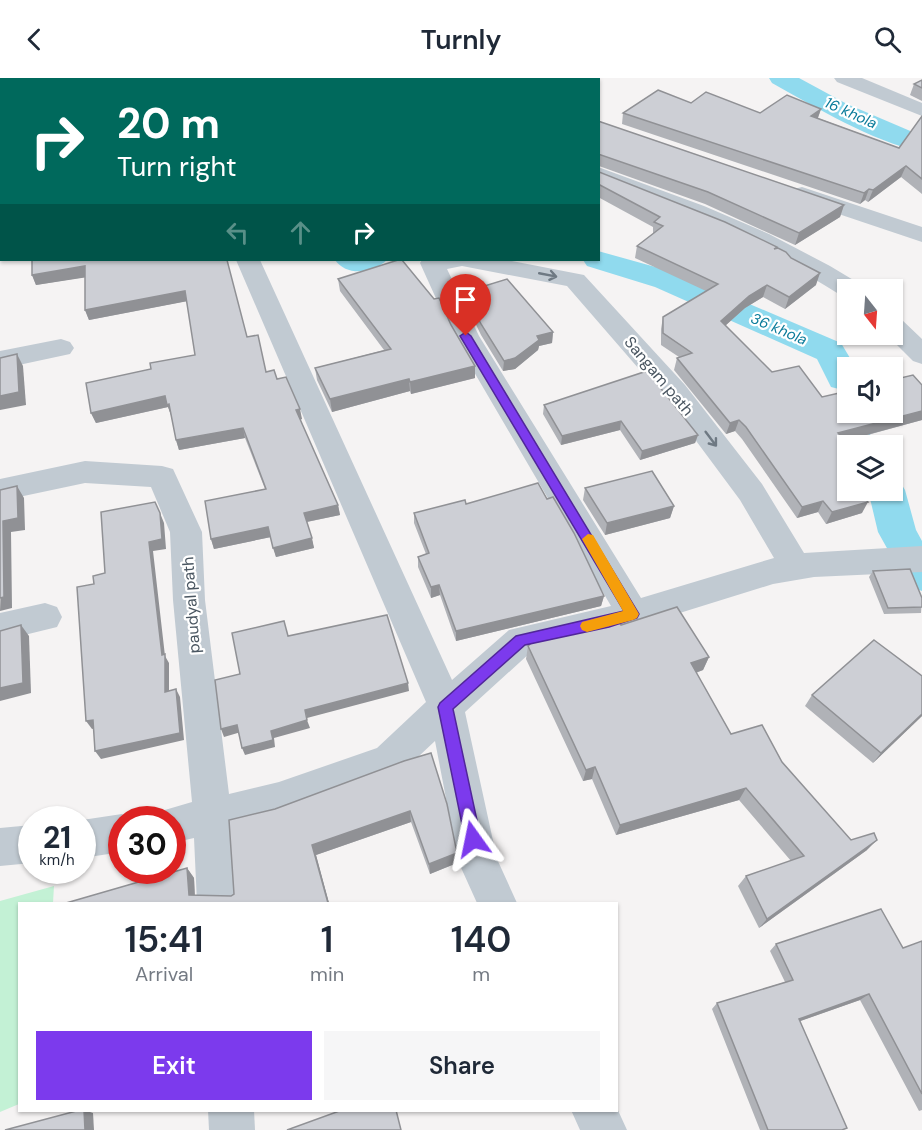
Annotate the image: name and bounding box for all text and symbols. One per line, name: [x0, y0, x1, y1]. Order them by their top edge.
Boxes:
text: Turnly: [421, 22, 501, 57]
icon: back: [18, 23, 51, 56]
icon: search: [871, 23, 904, 56]
water label: 16 khola: [822, 93, 880, 133]
text: 20 m: [117, 96, 220, 151]
icon: right: [18, 102, 96, 180]
text: Turn right: [117, 149, 237, 184]
icon: left: [221, 216, 254, 249]
icon: ahead: [284, 216, 317, 249]
icon: right: [347, 216, 380, 249]
one-way arrow: [538, 270, 557, 281]
pin: [440, 274, 491, 336]
north arrow: [837, 279, 903, 345]
map controls: [837, 279, 903, 501]
icon: arrive: [449, 283, 482, 316]
water label: 36 khola: [748, 308, 810, 350]
street label: Sangam path: [620, 332, 698, 420]
button: sound: [837, 357, 903, 423]
one-way arrow: [704, 431, 717, 447]
button: layers: [837, 435, 903, 501]
street label: paudyal path: [177, 556, 205, 654]
speed limit sign: 30: [108, 806, 186, 884]
position arrow: [441, 807, 505, 871]
text: 21: [43, 818, 71, 857]
text: km/h: [39, 850, 75, 870]
text: 15:41: [125, 916, 203, 963]
text: 1: [321, 916, 333, 963]
text: 140: [451, 916, 511, 963]
text: Arrival: [135, 961, 193, 987]
text: min: [310, 961, 344, 987]
text: m: [472, 961, 490, 987]
button: Exit: [36, 1031, 312, 1100]
button: Share: [324, 1031, 600, 1100]

